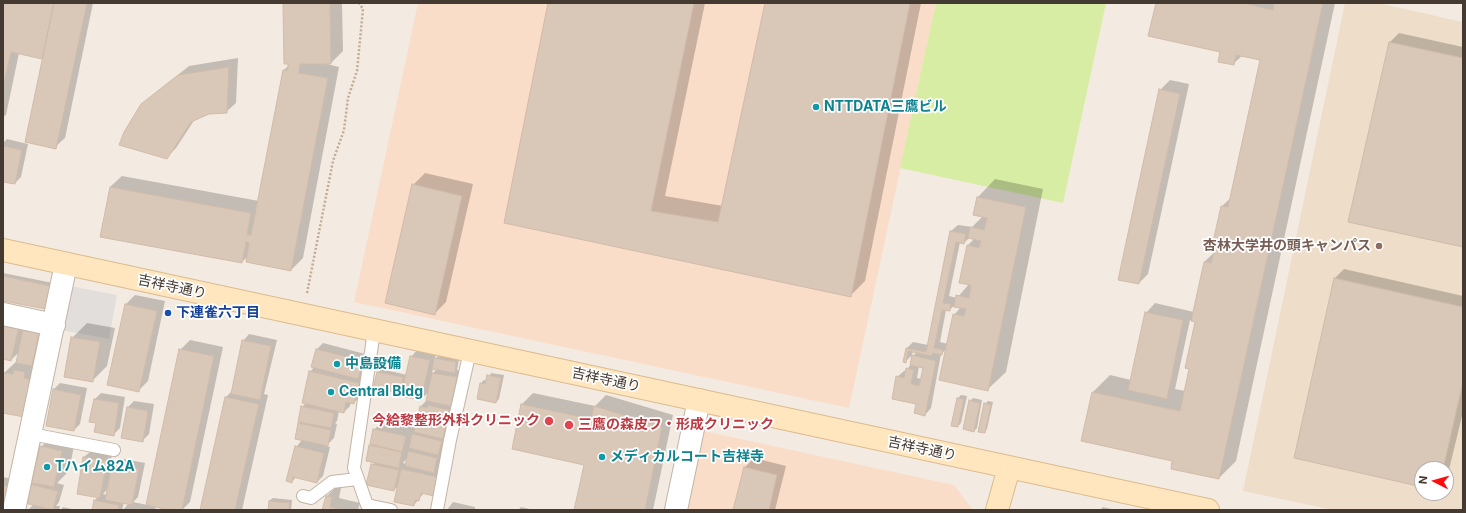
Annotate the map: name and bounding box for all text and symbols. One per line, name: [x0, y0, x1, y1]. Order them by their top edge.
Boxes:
place label: NTTDATA三鷹ビル: [824, 99, 947, 115]
marker: NTTDATA三鷹ビル: [811, 102, 821, 112]
place label: 杏林大学井の頭キャンパス: [1203, 238, 1371, 254]
marker: 杏林大学井の頭キャンパス: [1374, 241, 1384, 251]
street label: 吉祥寺通り: [136, 272, 208, 302]
place label: 下連雀六丁目: [176, 305, 260, 321]
marker: 下連雀六丁目: [163, 308, 173, 318]
place label: 中島設備: [345, 356, 401, 372]
marker: 中島設備: [332, 359, 342, 369]
street label: 吉祥寺通り: [570, 365, 642, 395]
place label: Central Bldg: [339, 384, 423, 400]
marker: Central Bldg: [326, 387, 336, 397]
place label: 今給黎整形外科クリニック: [372, 413, 540, 429]
marker: 今給黎整形外科クリニック: [543, 415, 555, 427]
place label: 三鷹の森皮フ・形成クリニック: [578, 417, 774, 433]
marker: 三鷹の森皮フ・形成クリニック: [563, 419, 575, 431]
street label: 吉祥寺通り: [886, 434, 958, 464]
place label: メディカルコート吉祥寺: [610, 449, 764, 465]
marker: メディカルコート吉祥寺: [597, 452, 607, 462]
place label: Tハイム82A: [55, 459, 135, 475]
north arrow: [1414, 461, 1454, 501]
marker: Tハイム82A: [42, 462, 52, 472]
text: N: [1416, 475, 1430, 485]

